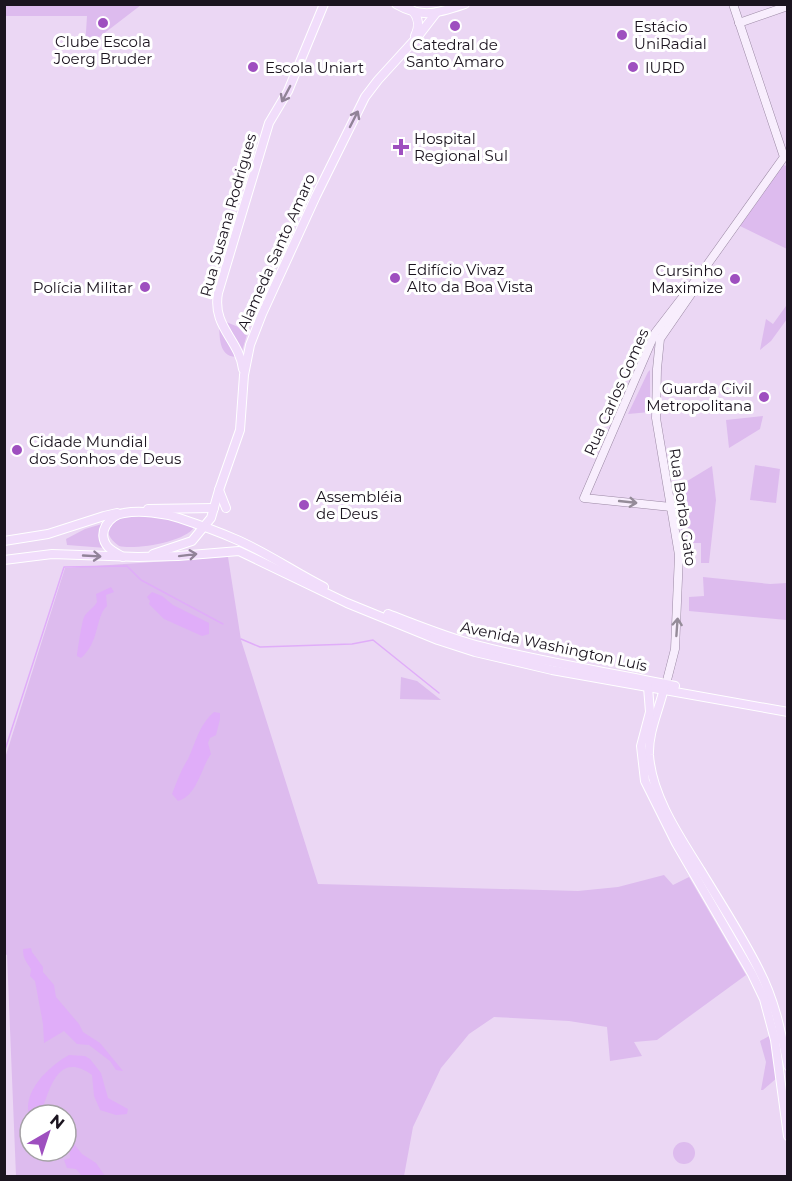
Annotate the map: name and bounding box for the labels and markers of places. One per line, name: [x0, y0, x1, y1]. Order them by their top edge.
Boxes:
marker: Clube Escola Joerg Bruder: [96, 16, 110, 30]
place label: Estácio UniRadial: [634, 17, 707, 53]
marker: Catedral de Santo Amaro: [448, 19, 462, 33]
marker: Estácio UniRadial: [615, 28, 629, 42]
place label: Clube Escola Joerg Bruder: [53, 32, 152, 68]
place label: Catedral de Santo Amaro: [406, 35, 504, 71]
place label: Escola Uniart: [265, 58, 364, 77]
place label: IURD: [645, 58, 685, 77]
marker: Escola Uniart: [246, 60, 260, 74]
marker: IURD: [626, 60, 640, 74]
place label: Hospital Regional Sul: [414, 129, 508, 165]
marker: Hospital Regional Sul: [392, 138, 410, 156]
place label: Edifício Vivaz Alto da Boa Vista: [407, 260, 533, 296]
place label: Cursinho Maximize: [651, 261, 723, 297]
marker: Edifício Vivaz Alto da Boa Vista: [388, 271, 402, 285]
marker: Cursinho Maximize: [728, 272, 742, 286]
place label: Polícia Militar: [33, 278, 133, 297]
marker: Polícia Militar: [138, 280, 152, 294]
place label: Guarda Civil Metropolitana: [646, 379, 752, 415]
marker: Guarda Civil Metropolitana: [757, 390, 771, 404]
place label: Cidade Mundial dos Sonhos de Deus: [29, 432, 181, 468]
marker: Cidade Mundial dos Sonhos de Deus: [10, 443, 24, 457]
place label: Assembléia de Deus: [316, 487, 402, 523]
marker: Assembléia de Deus: [297, 498, 311, 512]

